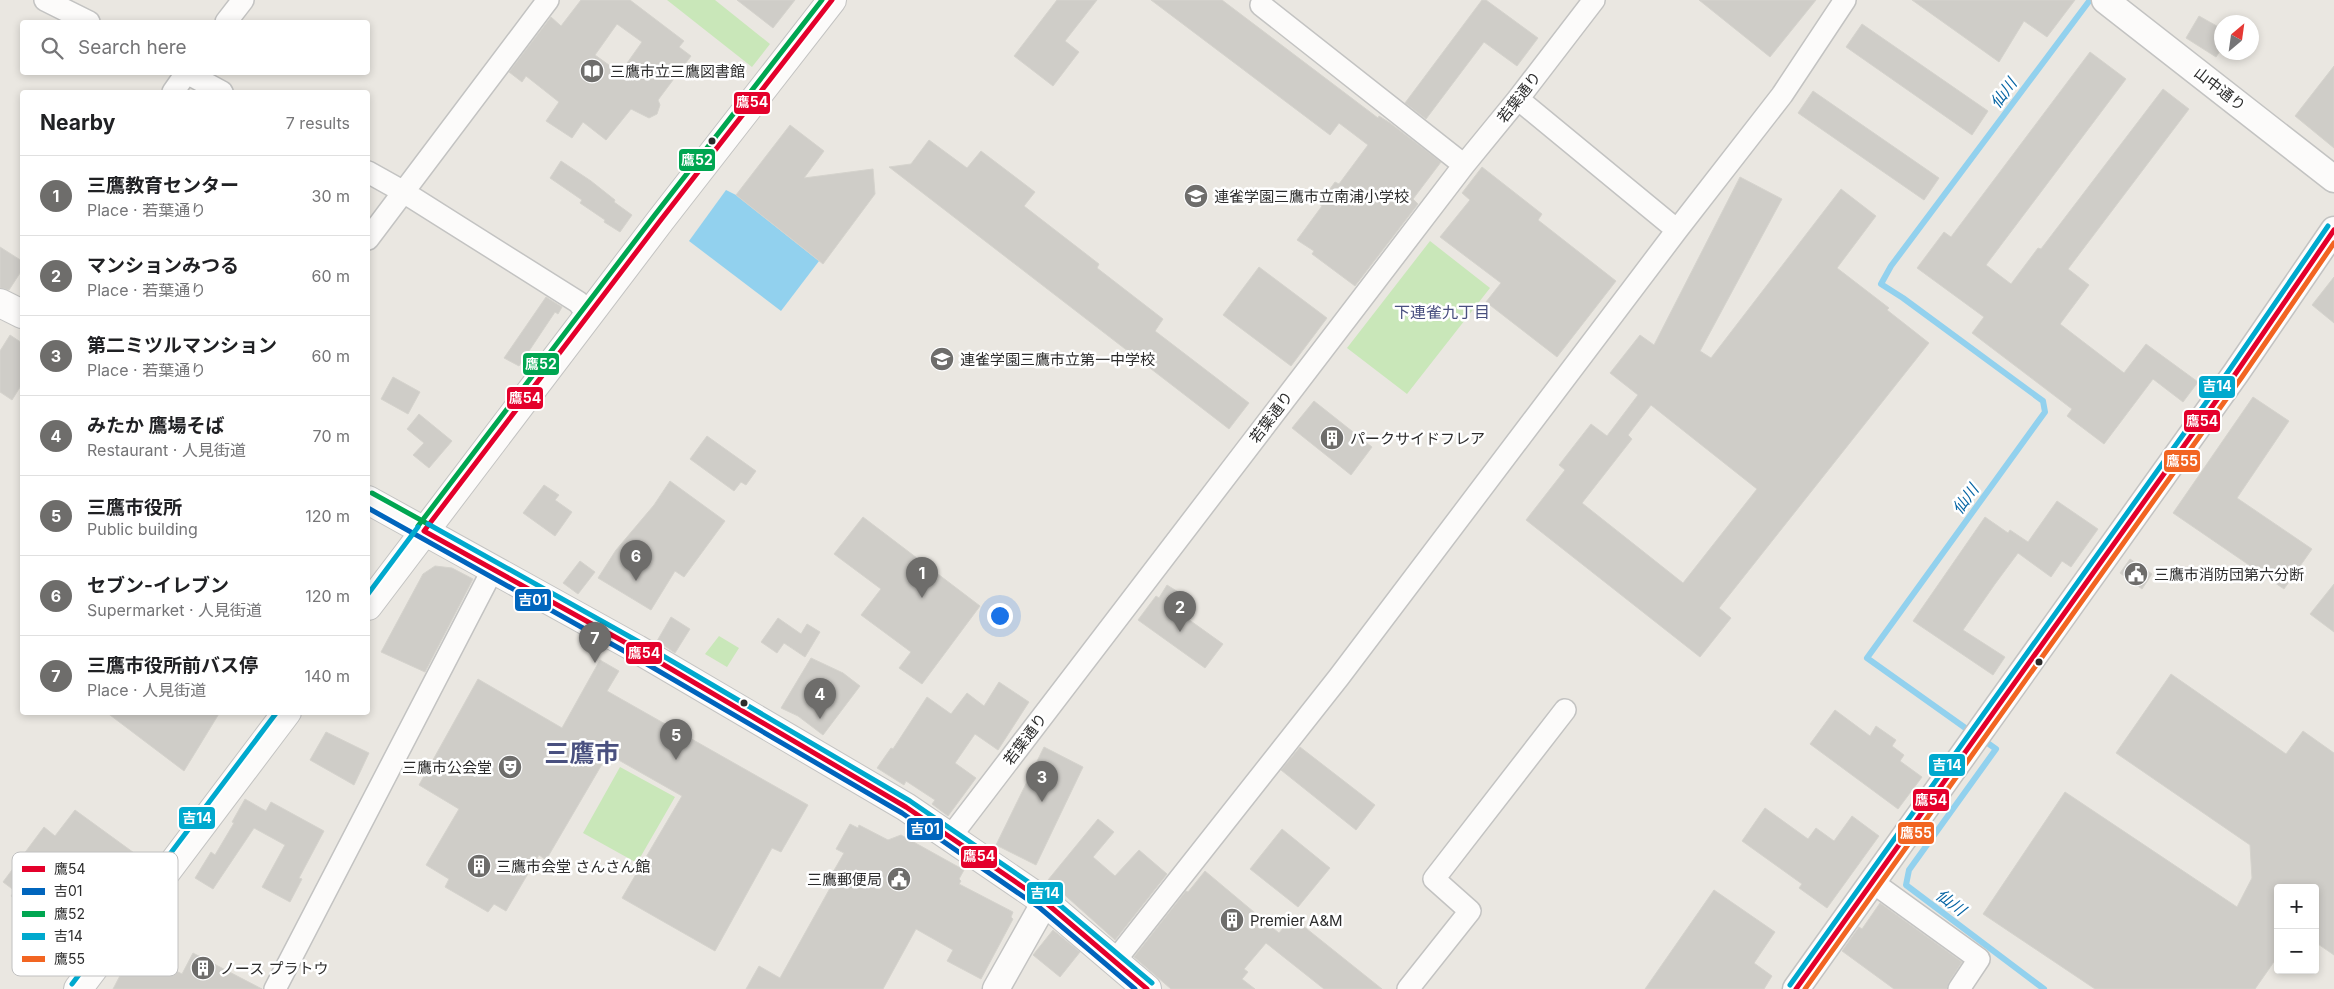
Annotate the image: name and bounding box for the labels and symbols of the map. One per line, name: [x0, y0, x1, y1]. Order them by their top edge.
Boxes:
north arrow: [2214, 15, 2259, 60]
library icon: 三鷹市立三鷹図書館: [579, 58, 605, 84]
place label: 三鷹市立三鷹図書館: [610, 62, 745, 81]
street label: 山中通り: [2191, 63, 2249, 115]
street label: 若葉通り: [1493, 68, 1545, 126]
water label: 仙川: [1985, 73, 2022, 112]
line badge: 鷹54: [733, 91, 771, 115]
text: 鷹54: [736, 93, 768, 110]
unlabelled marker: [707, 136, 717, 146]
line badge: 鷹52: [678, 148, 716, 172]
text: 鷹52: [681, 151, 713, 168]
school or university icon: 連雀学園三鷹市立南浦小学校: [1183, 183, 1209, 209]
place label: 連雀学園三鷹市立南浦小学校: [1214, 187, 1409, 206]
district label: 下連雀九丁目: [1394, 302, 1490, 322]
school or university icon: 連雀学園三鷹市立第一中学校: [929, 346, 955, 372]
place label: 連雀学園三鷹市立第一中学校: [960, 350, 1155, 369]
line badge: 鷹52: [522, 352, 560, 376]
text: 鷹52: [525, 355, 557, 372]
line badge: 吉14: [2198, 375, 2236, 399]
text: 吉14: [2202, 377, 2232, 394]
line badge: 鷹54: [506, 386, 544, 410]
street label: 若葉通り: [1245, 387, 1297, 447]
text: 鷹54: [509, 389, 541, 406]
line badge: 鷹54: [2183, 409, 2221, 433]
text: 鷹54: [2186, 412, 2218, 429]
building icon: パークサイドフレア: [1319, 425, 1345, 451]
place label: パークサイドフレア: [1350, 429, 1485, 448]
line badge: 鷹55: [2163, 449, 2201, 473]
text: 鷹55: [2166, 452, 2198, 469]
water label: 仙川: [1948, 479, 1984, 518]
pin: 6: [620, 540, 652, 581]
pin: 1: [906, 557, 938, 598]
public building icon: 三鷹市消防団第六分断: [2123, 561, 2149, 587]
place label: 三鷹市消防団第六分断: [2154, 565, 2304, 584]
line badge: 吉01: [514, 588, 552, 612]
text: 吉01: [518, 591, 548, 608]
pin: 2: [1164, 591, 1196, 632]
your location: [987, 603, 1013, 629]
pin: 7: [579, 622, 611, 663]
line badge: 鷹54: [625, 641, 663, 665]
text: 鷹54: [628, 644, 660, 661]
unlabelled marker: [2034, 657, 2044, 667]
pin: 4: [804, 678, 836, 719]
unlabelled marker: [739, 698, 749, 708]
street label: 若葉通り: [999, 709, 1051, 769]
pin: 5: [660, 719, 692, 760]
district label: 三鷹市: [544, 738, 620, 768]
line badge: 吉14: [1928, 753, 1966, 777]
theatre icon: 三鷹市公会堂: [497, 754, 523, 780]
text: 吉14: [1932, 756, 1962, 773]
place label: 三鷹市公会堂: [402, 758, 492, 777]
pin: 3: [1026, 761, 1058, 802]
line badge: 鷹54: [1912, 788, 1950, 812]
text: 鷹54: [1915, 791, 1947, 808]
line badge: 吉14: [178, 806, 216, 830]
text: 吉14: [182, 809, 212, 826]
line badge: 吉01: [906, 817, 944, 841]
text: 吉01: [910, 820, 940, 837]
line badge: 鷹55: [1897, 821, 1935, 845]
text: 鷹55: [1900, 824, 1932, 841]
line badge: 鷹54: [960, 845, 998, 869]
text: 鷹54: [963, 847, 995, 864]
legend: [12, 852, 178, 976]
building icon: 三鷹市会堂 さんさん館: [466, 853, 492, 879]
place label: 三鷹市会堂 さんさん館: [496, 857, 650, 876]
text: 鷹54: [54, 860, 86, 877]
public building icon: 三鷹郵便局: [886, 866, 912, 892]
place label: 三鷹郵便局: [807, 870, 882, 889]
line badge: 吉14: [1026, 881, 1064, 905]
text: 吉01: [54, 882, 83, 899]
text: 吉14: [1030, 884, 1060, 901]
water label: 仙川: [1932, 884, 1971, 921]
text: 鷹52: [54, 905, 85, 922]
building icon: Premier A&M: [1219, 907, 1245, 933]
place label: Premier A&M: [1250, 911, 1343, 930]
text: 吉14: [54, 927, 83, 944]
text: 鷹55: [54, 950, 85, 967]
building icon: ノース プラトウ: [190, 955, 216, 981]
place label: ノース プラトウ: [220, 959, 328, 978]

